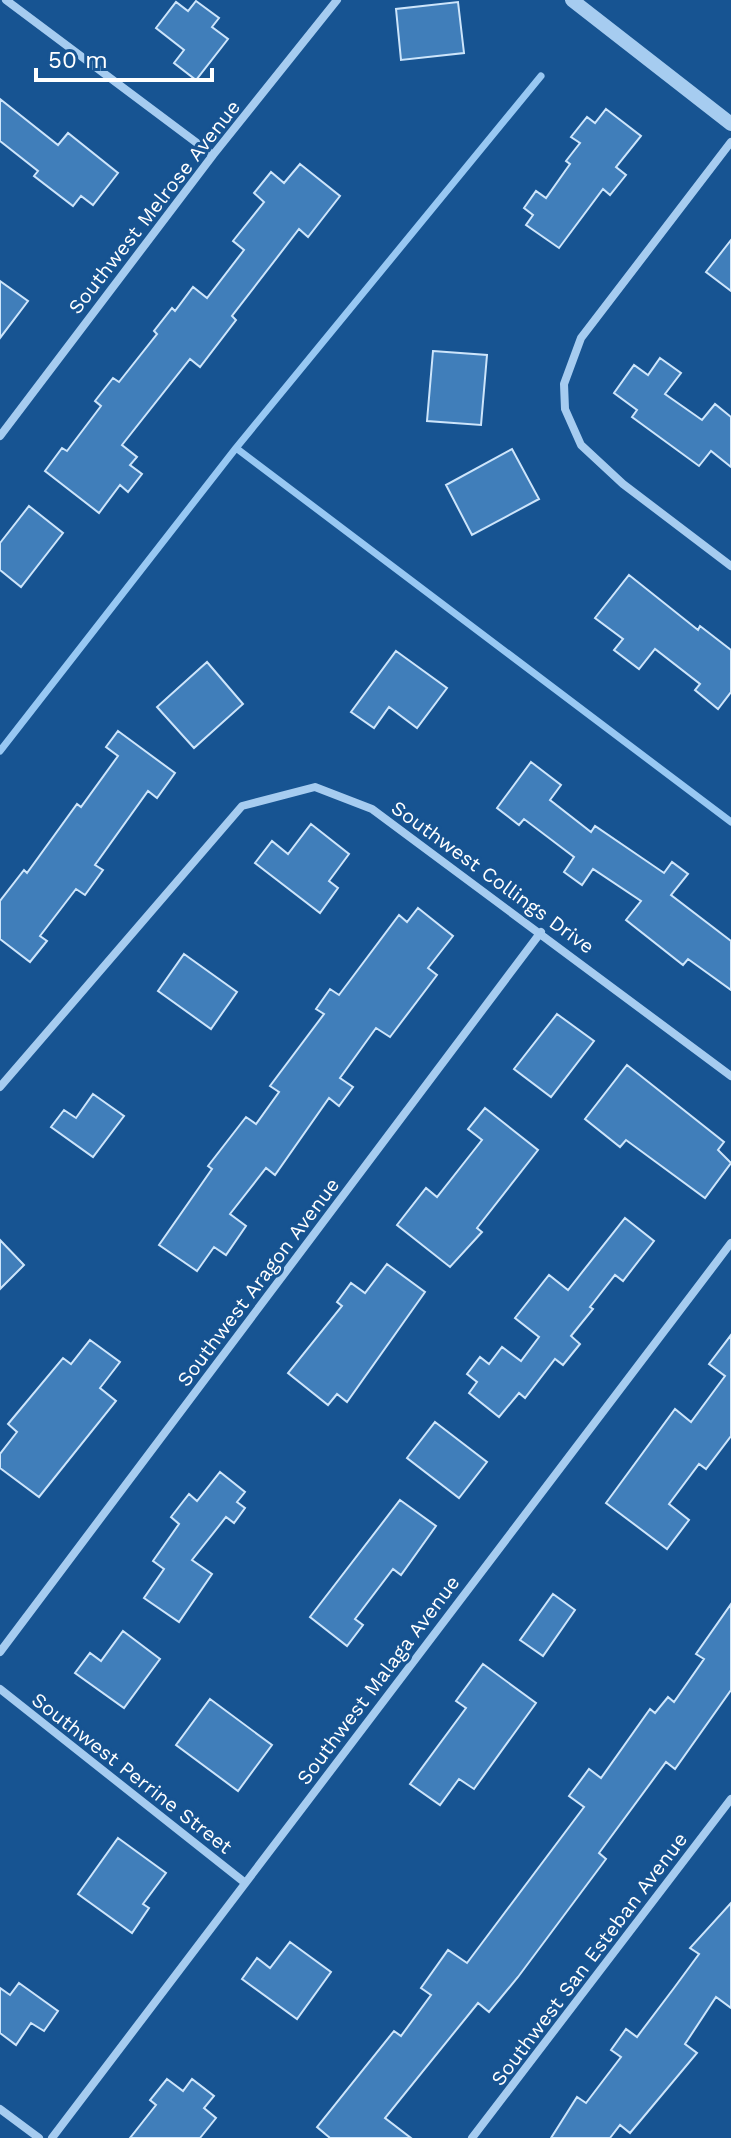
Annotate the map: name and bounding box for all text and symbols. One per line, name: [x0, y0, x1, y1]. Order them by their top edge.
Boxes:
scale bar: [36, 32, 212, 82]
text: 50 m: [48, 46, 108, 74]
street label: Southwest Melrose Avenue: [63, 95, 245, 319]
street label: Southwest Collings Drive: [387, 795, 599, 959]
street label: Southwest Aragon Avenue: [172, 1173, 344, 1391]
street label: Southwest Malaga Avenue: [292, 1571, 464, 1789]
street label: Southwest Perrine Street: [27, 1687, 237, 1859]
street label: Southwest San Esteban Avenue: [486, 1828, 692, 2090]

